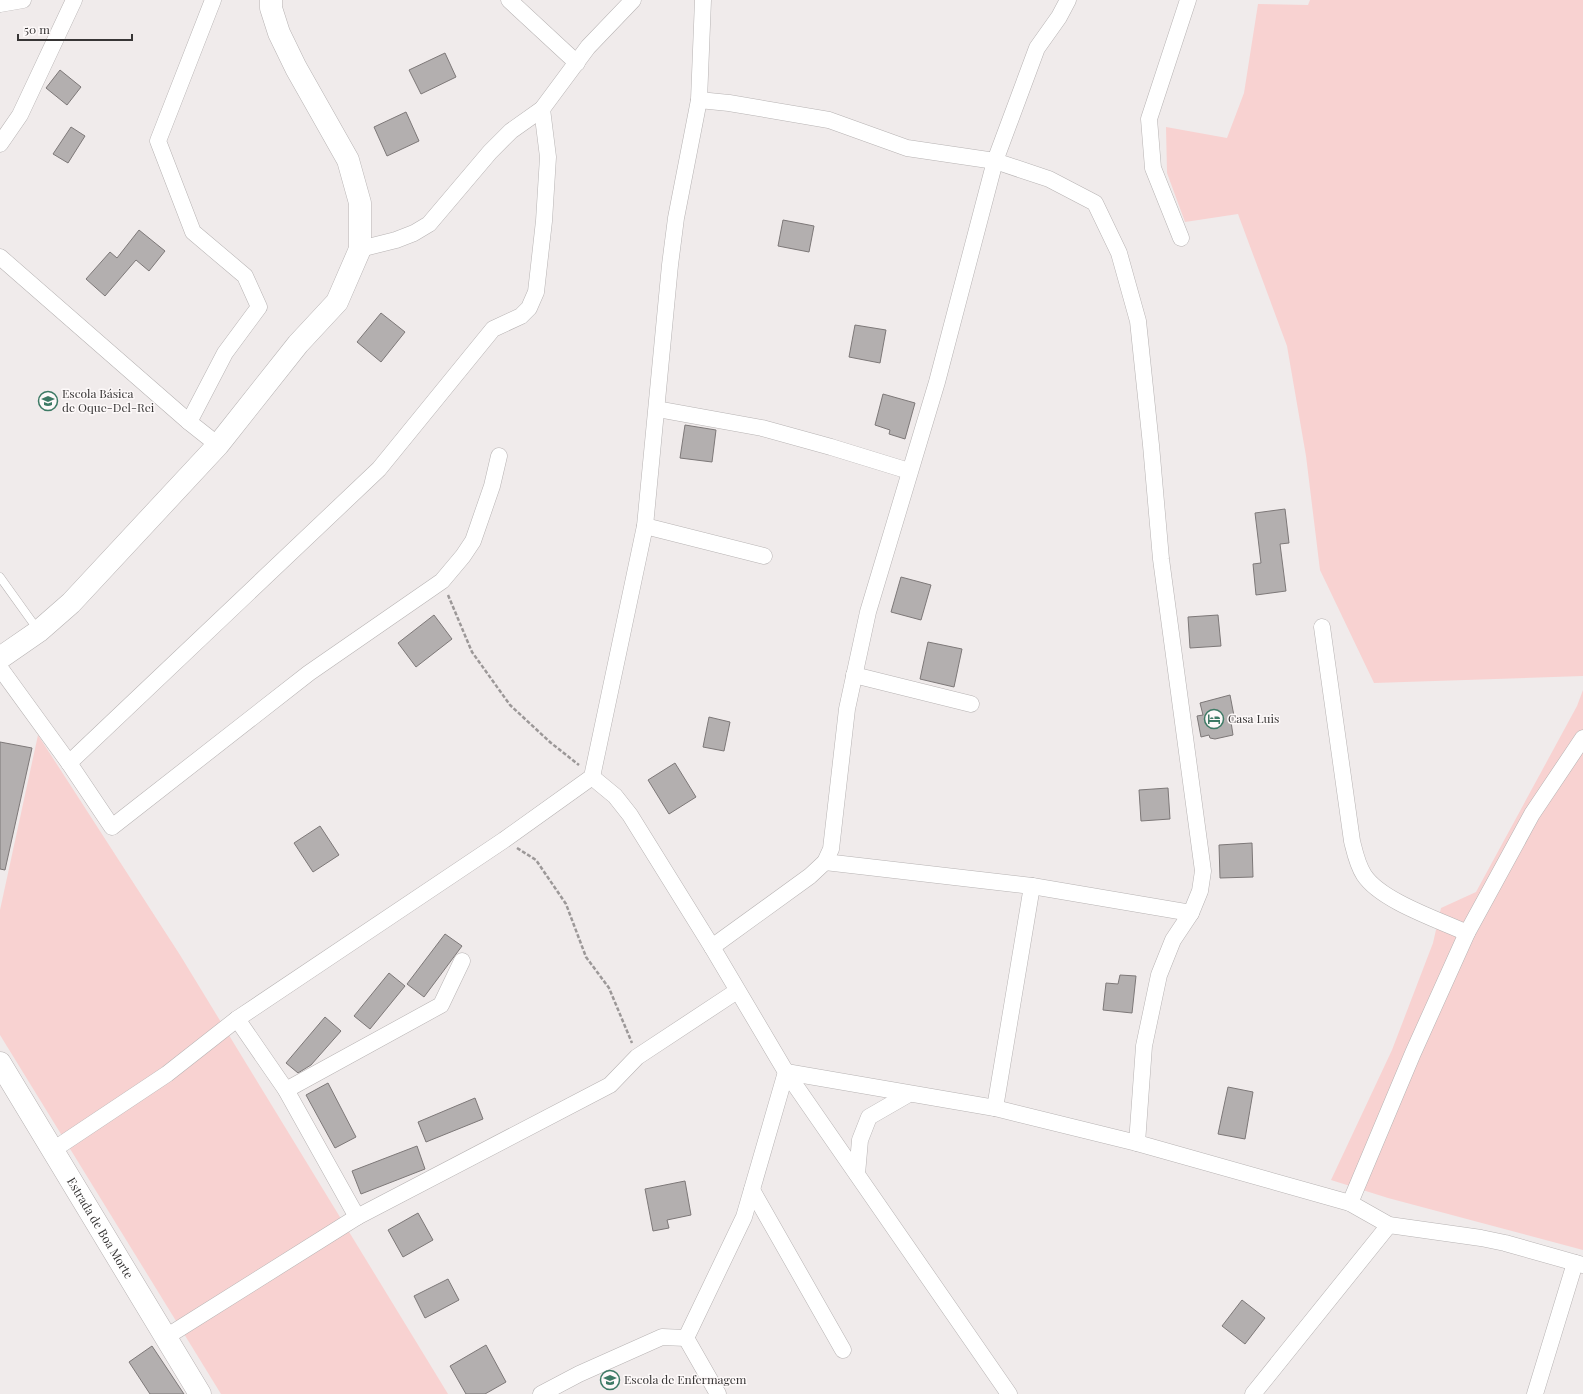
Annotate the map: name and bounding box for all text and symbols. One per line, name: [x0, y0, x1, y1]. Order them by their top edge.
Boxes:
scale bar: [18, 16, 132, 42]
text: 50 m: [24, 21, 50, 37]
place label: Escola Básica de Oque-Del-Rei: [62, 385, 155, 415]
school or university icon: Escola Básica de Oque-Del-Rei: [37, 390, 59, 412]
hotel icon: Casa Luis: [1203, 708, 1225, 730]
place label: Casa Luis: [1228, 710, 1279, 726]
street label: Estrada de Boa Morte: [64, 1174, 137, 1281]
school or university icon: Escola de Enfermagem: [599, 1369, 621, 1391]
place label: Escola de Enfermagem: [624, 1371, 747, 1387]

